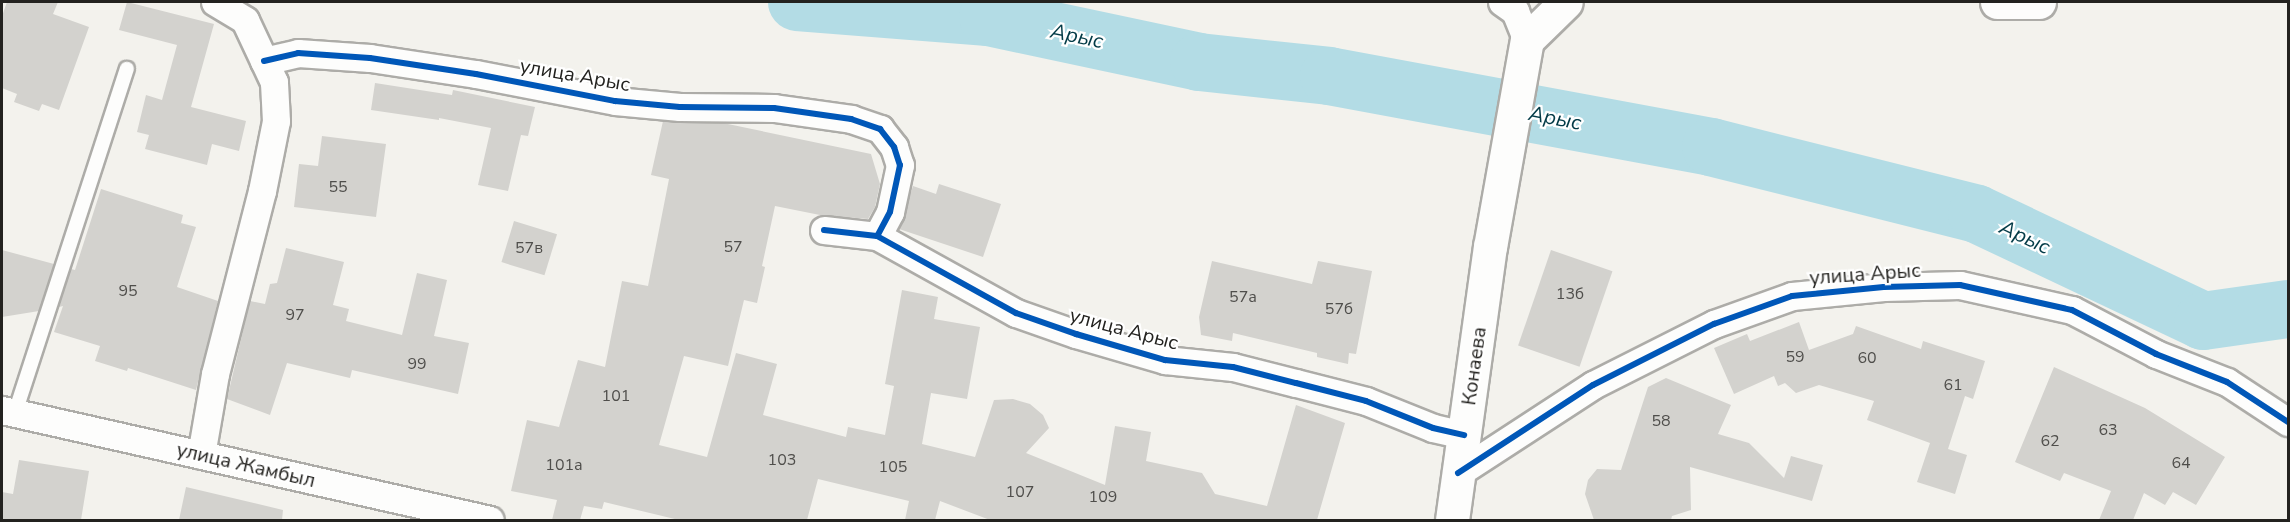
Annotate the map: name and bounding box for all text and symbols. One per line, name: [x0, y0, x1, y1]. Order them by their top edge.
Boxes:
water label: Арыс: [1048, 18, 1106, 54]
street label: улица Арыс: [518, 54, 632, 96]
water label: Арыс: [1527, 101, 1583, 135]
house number: 55: [328, 177, 348, 197]
water label: Арыс: [1996, 214, 2054, 260]
house number: 57: [723, 237, 743, 257]
house number: 57в: [515, 238, 543, 258]
street label: улица Арыс: [1809, 258, 1921, 290]
house number: 95: [118, 281, 138, 301]
house number: 13б: [1556, 284, 1584, 304]
house number: 57а: [1229, 287, 1257, 307]
house number: 57б: [1325, 299, 1353, 319]
street label: улица Арыс: [1067, 303, 1181, 355]
house number: 97: [285, 305, 305, 325]
street label: Конаева: [1457, 325, 1491, 407]
house number: 59: [1785, 347, 1805, 367]
house number: 60: [1857, 348, 1877, 368]
house number: 99: [407, 354, 427, 374]
house number: 61: [1943, 375, 1963, 395]
house number: 101: [602, 386, 630, 406]
house number: 58: [1651, 411, 1671, 431]
house number: 63: [2098, 420, 2118, 440]
house number: 62: [2040, 431, 2060, 451]
street label: улица Жамбыл: [174, 437, 318, 493]
house number: 103: [768, 450, 796, 470]
house number: 64: [2171, 453, 2191, 473]
house number: 101а: [545, 455, 583, 475]
house number: 105: [879, 457, 907, 477]
house number: 107: [1006, 482, 1034, 502]
house number: 109: [1089, 487, 1117, 507]

